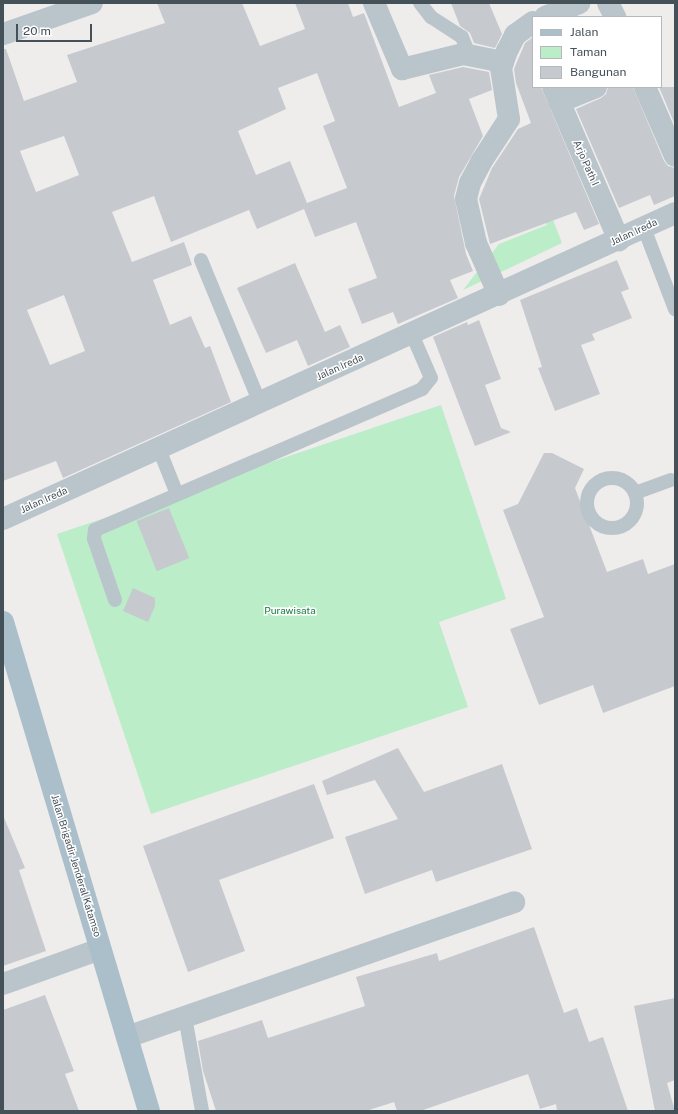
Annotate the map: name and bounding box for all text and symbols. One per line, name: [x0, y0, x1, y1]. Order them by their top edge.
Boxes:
scale bar: [18, 16, 94, 42]
legend: [532, 16, 662, 88]
text: 20 m: [23, 24, 51, 38]
text: Jalan: [570, 25, 598, 39]
text: Taman: [570, 45, 607, 59]
text: Bangunan: [570, 65, 626, 79]
street label: Arjo Path I: [571, 139, 601, 187]
street label: Jalan Ireda: [609, 216, 659, 248]
street label: Jalan Ireda: [315, 351, 365, 383]
street label: Jalan Ireda: [19, 484, 69, 516]
park label: Purawisata: [264, 605, 316, 617]
street label: Jalan Brigadir Jenderal Katamso: [49, 793, 103, 939]

